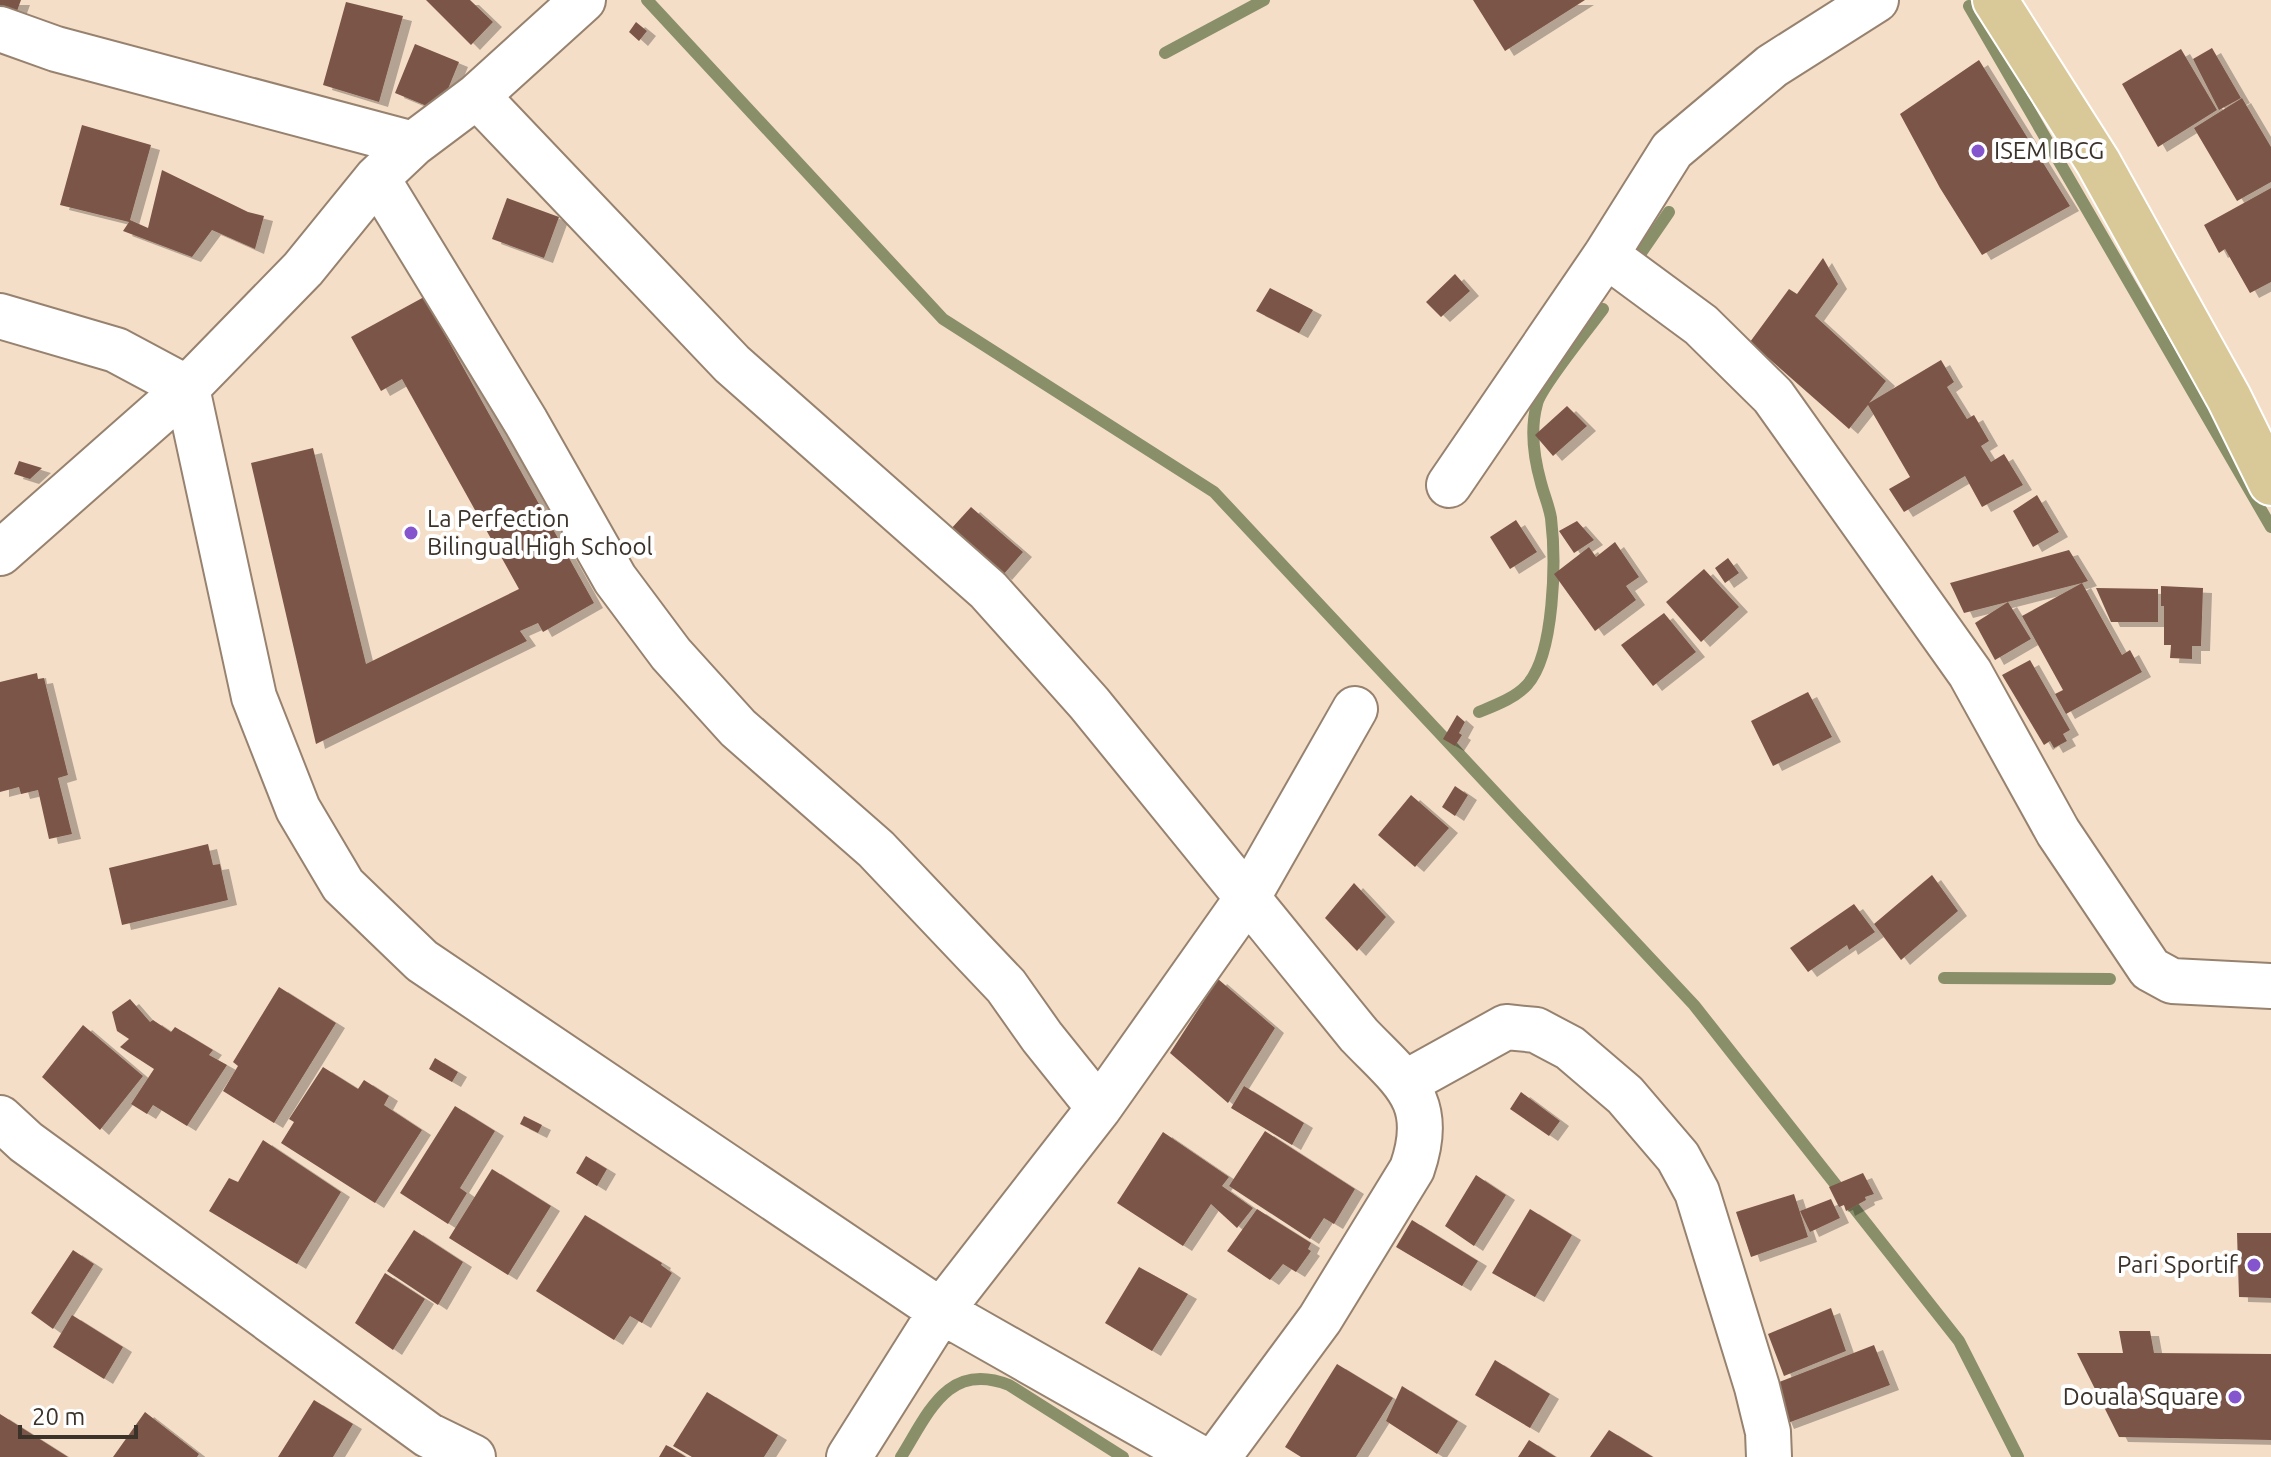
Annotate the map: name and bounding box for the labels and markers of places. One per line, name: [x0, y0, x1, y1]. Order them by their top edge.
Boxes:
place label: ISEM IBCG: [1994, 137, 2104, 164]
marker: ISEM IBCG: [1969, 142, 1987, 160]
place label: La Perfection Bilingual High School: [427, 505, 653, 560]
marker: La Perfection Bilingual High School: [402, 524, 420, 542]
place label: Pari Sportif: [2117, 1251, 2239, 1278]
marker: Pari Sportif: [2245, 1256, 2263, 1274]
place label: Douala Square: [2063, 1383, 2219, 1410]
marker: Douala Square: [2226, 1388, 2244, 1406]

